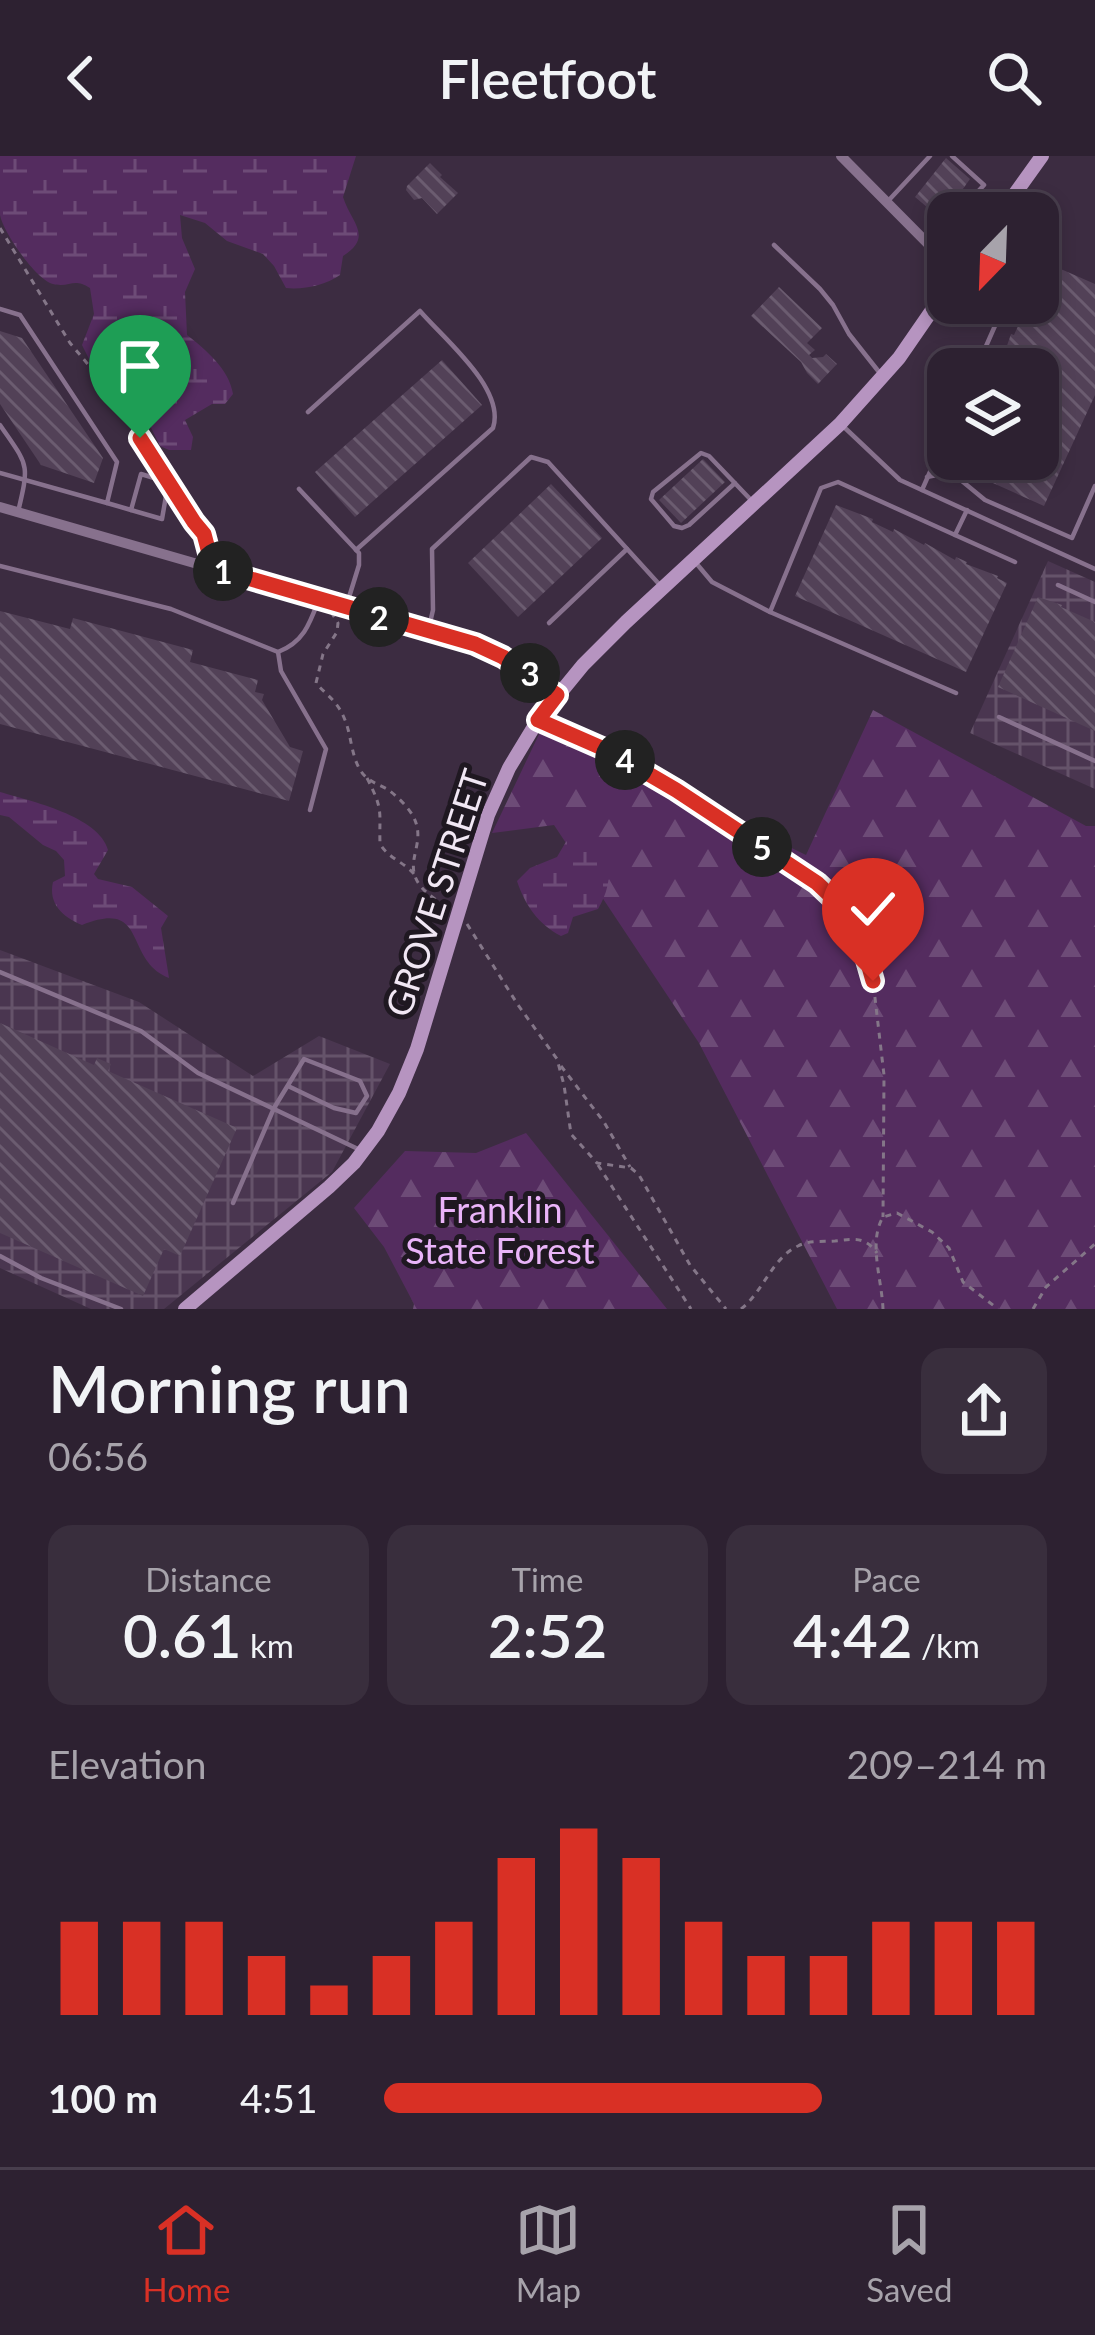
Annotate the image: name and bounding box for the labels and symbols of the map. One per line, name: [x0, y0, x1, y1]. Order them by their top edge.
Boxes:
north arrow: [927, 192, 1059, 324]
pin: [89, 315, 191, 438]
pin: 1: [193, 541, 253, 601]
pin: 2: [349, 587, 409, 647]
pin: 3: [500, 643, 560, 703]
pin: 4: [595, 730, 655, 790]
street label: GROVE STREET: [375, 764, 497, 1022]
pin: 5: [732, 817, 792, 877]
pin: [822, 858, 924, 981]
park label: Franklin State Forest: [405, 1187, 595, 1272]

